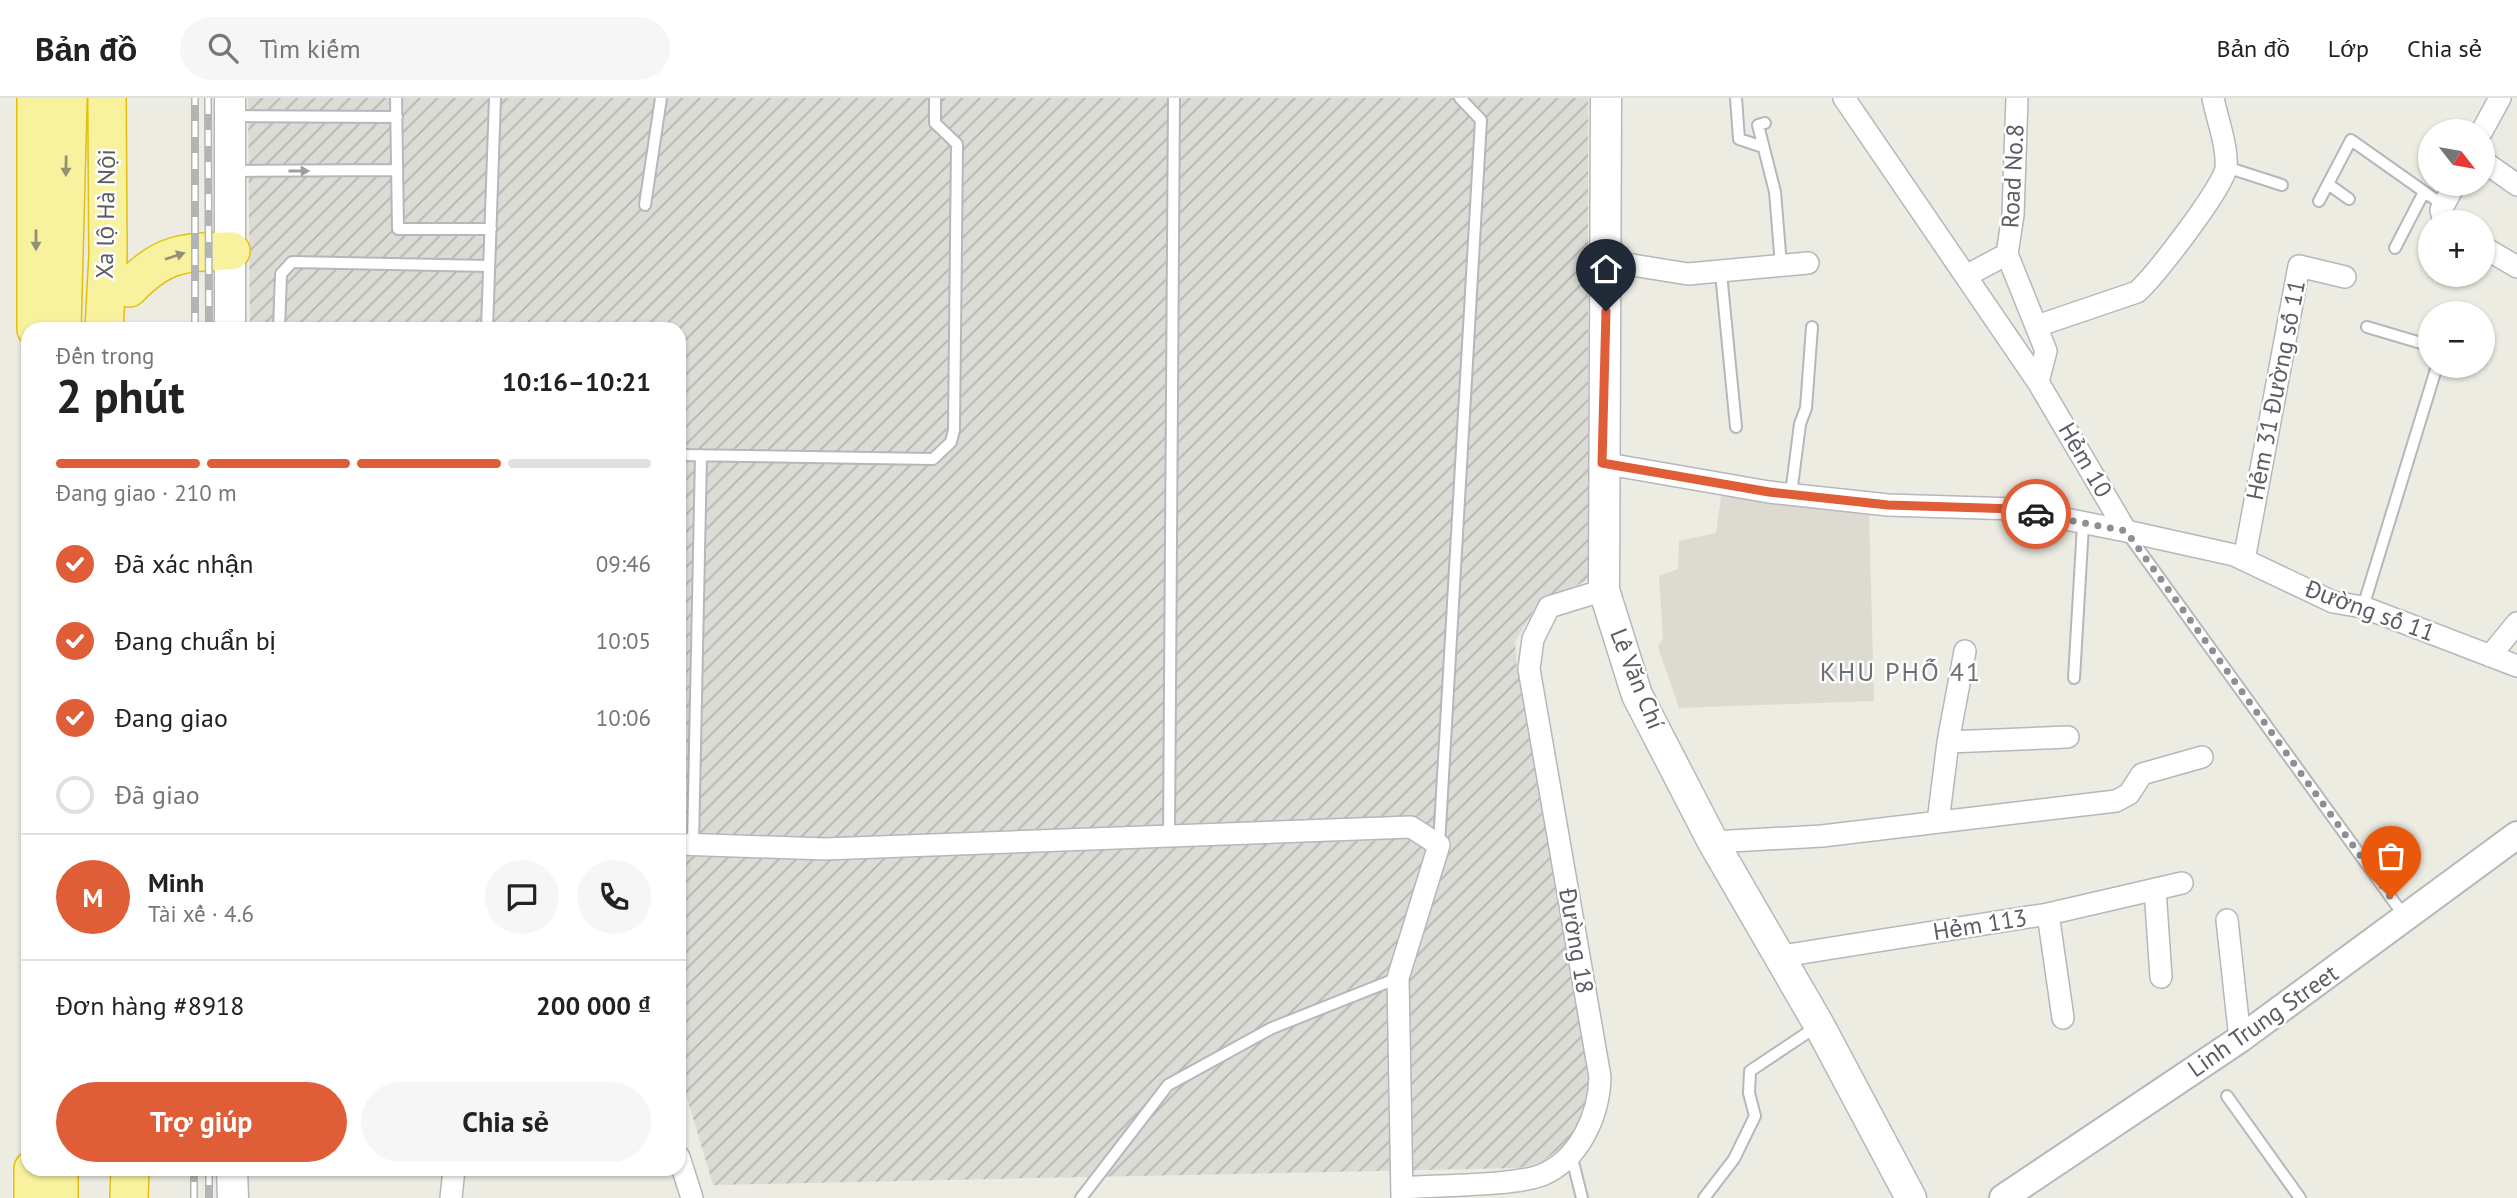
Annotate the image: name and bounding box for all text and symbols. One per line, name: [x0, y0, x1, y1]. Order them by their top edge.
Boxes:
search box: [180, 17, 670, 80]
text: Bản đồ: [35, 27, 138, 70]
icon: search: [204, 29, 242, 67]
text: Tìm kiếm: [260, 32, 361, 65]
text: Bản đồ: [2217, 33, 2290, 64]
text: Lớp: [2328, 33, 2369, 64]
text: Chia sẻ: [2407, 33, 2482, 64]
north arrow: [2418, 119, 2496, 196]
map controls: [2418, 119, 2495, 378]
street label: Road No.8: [1994, 123, 2031, 229]
street label: Xa lộ Hà Nội: [89, 149, 122, 279]
one-way arrow: [61, 155, 72, 177]
one-way arrow: [288, 165, 310, 177]
button: +: [2418, 210, 2495, 287]
one-way arrow: [30, 229, 42, 251]
pin: [1576, 239, 1636, 311]
one-way arrow: [164, 250, 185, 261]
icon: home: [1587, 250, 1625, 288]
street label: Hẻm 31 Đường số 11: [2239, 277, 2312, 503]
button: −: [2418, 301, 2495, 378]
text: Đến trong: [56, 341, 154, 370]
text: 10:16–10:21: [502, 365, 651, 398]
text: 2 phút: [56, 366, 184, 426]
street label: Hẻm 10: [2052, 417, 2119, 503]
text: Đang giao · 210 m: [56, 478, 237, 507]
courier: [2001, 479, 2071, 549]
icon: car: [2017, 495, 2055, 533]
icon: check: [56, 545, 94, 583]
text: Đã xác nhận: [115, 547, 253, 580]
text: 09:46: [596, 549, 651, 578]
street label: Đường số 11: [2300, 572, 2439, 648]
icon: check: [56, 622, 94, 660]
text: Đang chuẩn bị: [115, 624, 276, 657]
street label: Lê Văn Chí: [1603, 624, 1672, 734]
text: 10:05: [596, 626, 651, 655]
district label: KHU PHỐ 41: [1820, 655, 1982, 688]
icon: check: [56, 699, 94, 737]
text: Đang giao: [115, 701, 228, 734]
text: 10:06: [596, 703, 651, 732]
text: Đã giao: [115, 778, 200, 811]
pin: [2361, 826, 2421, 898]
icon: bag: [2372, 837, 2410, 875]
button: chat: [485, 860, 559, 934]
button: phone: [577, 860, 651, 934]
text: Minh: [148, 866, 204, 899]
text: M: [83, 881, 103, 914]
street label: Đường 18: [1552, 885, 1601, 996]
text: Tài xế · 4.6: [148, 899, 254, 928]
street label: Hẻm 113: [1931, 902, 2029, 947]
street label: Linh Trung Street: [2182, 957, 2344, 1084]
text: Đơn hàng #8918: [56, 989, 244, 1022]
text: 200 000 ₫: [536, 989, 651, 1022]
button: Trợ giúp: [56, 1082, 347, 1162]
button: Chia sẻ: [361, 1082, 651, 1162]

